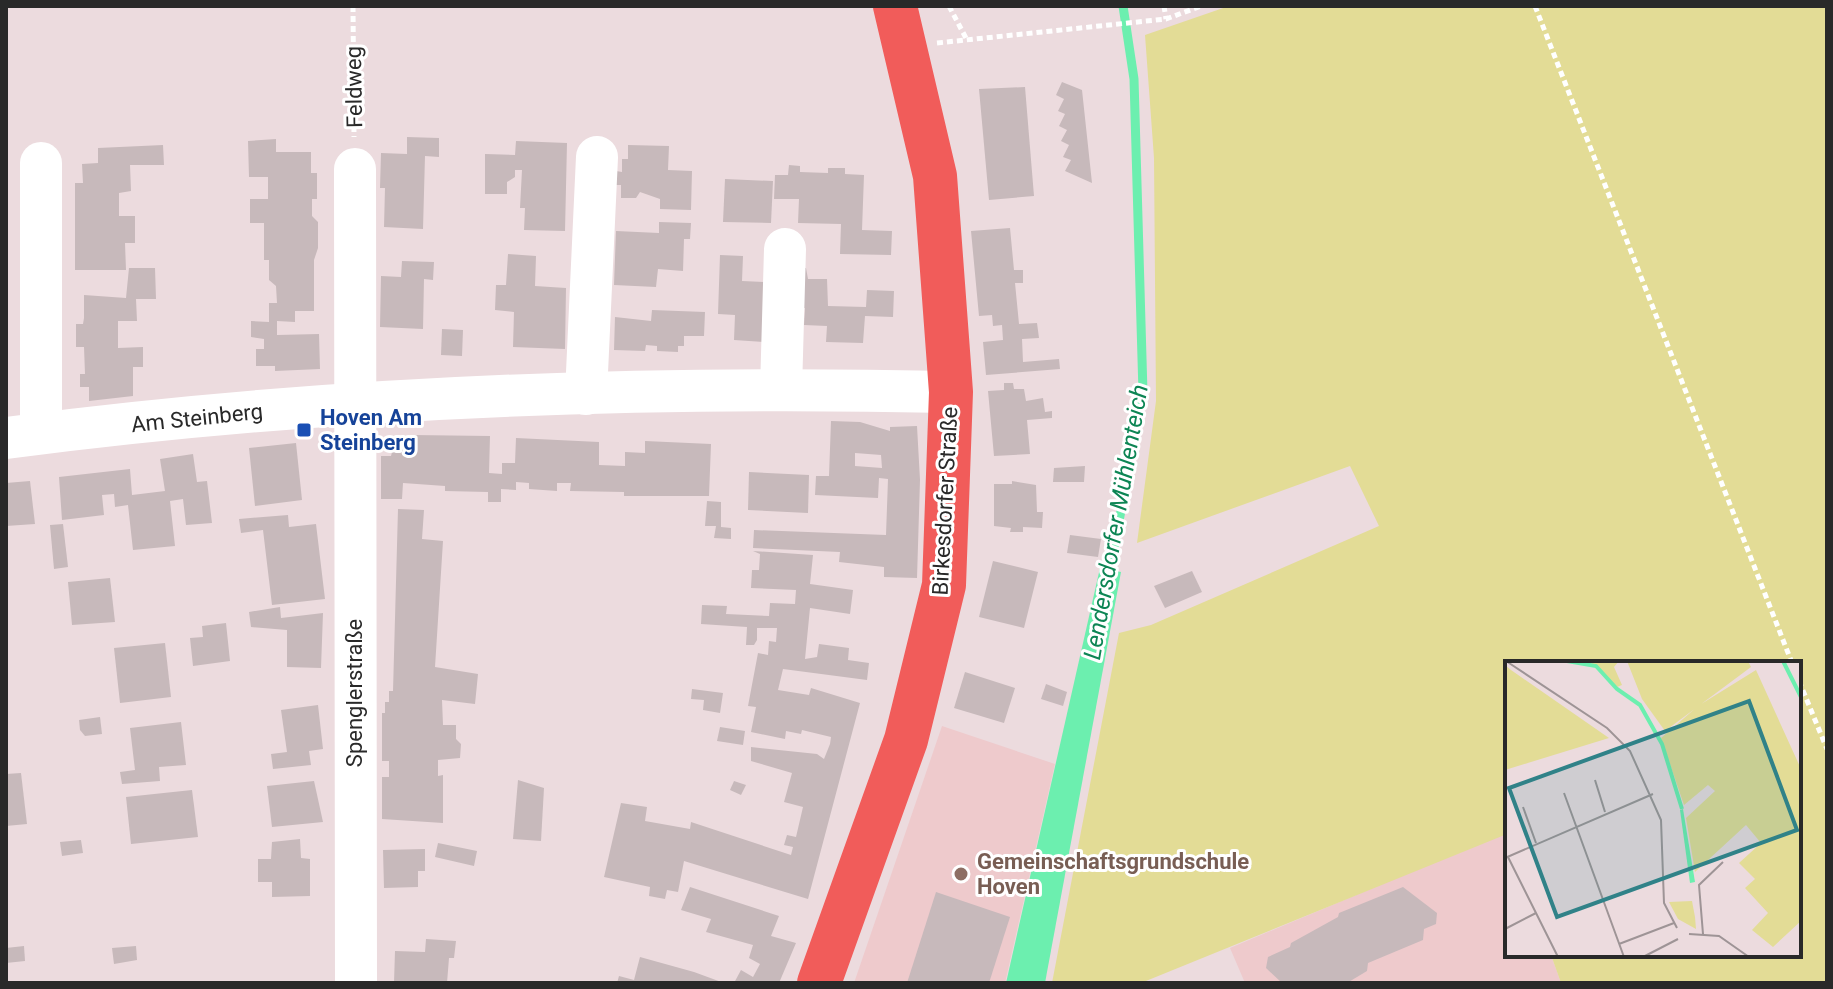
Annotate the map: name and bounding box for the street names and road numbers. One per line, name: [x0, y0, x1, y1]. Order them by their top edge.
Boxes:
street label: Feldweg: [341, 46, 367, 128]
street label: Am Steinberg: [130, 399, 264, 437]
street label: Birkesdorfer Straße: [928, 406, 962, 596]
street label: Spenglerstraße: [342, 619, 367, 767]

